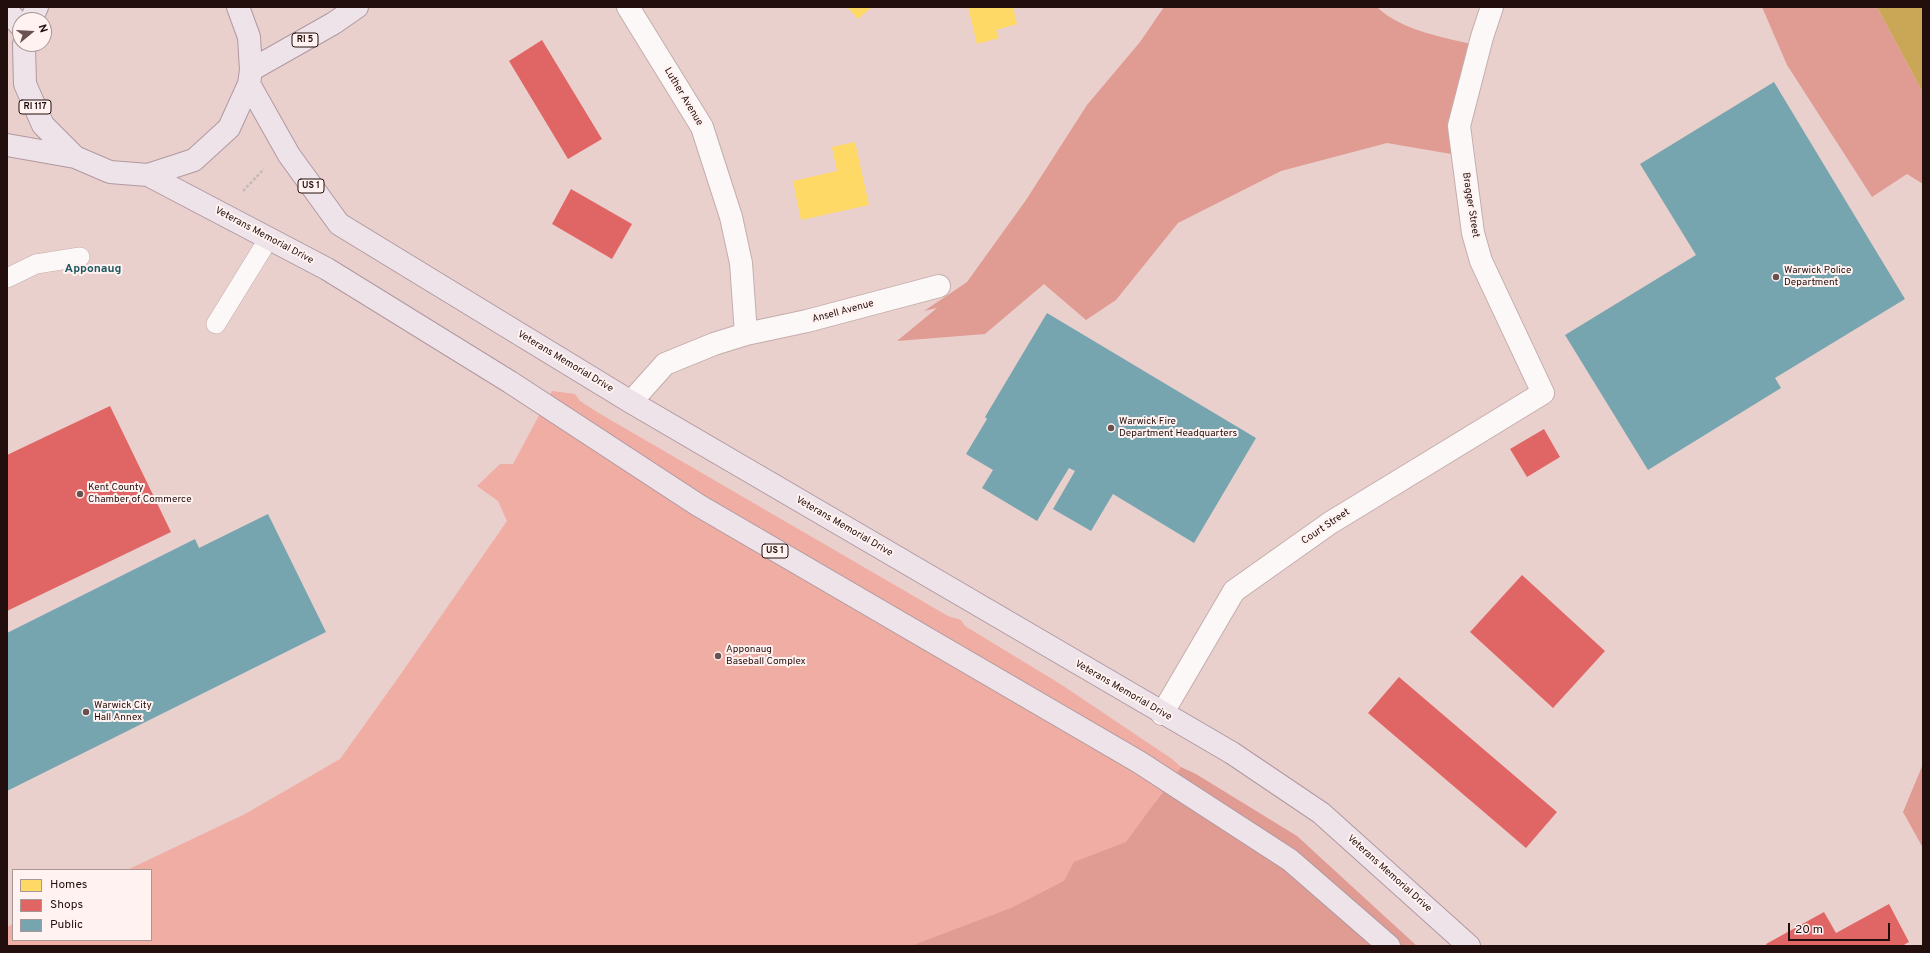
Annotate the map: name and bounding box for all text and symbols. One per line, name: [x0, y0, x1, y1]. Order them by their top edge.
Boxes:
north arrow: [12, 12, 52, 52]
text: N: [35, 23, 50, 35]
road number: RI 5: [292, 33, 318, 47]
street label: Luther Avenue: [661, 66, 705, 128]
road number: RI 117: [19, 100, 51, 114]
street label: Bragger Street: [1459, 171, 1481, 239]
road number: US 1: [298, 179, 324, 193]
street label: Veterans Memorial Drive: [213, 205, 315, 267]
district label: Apponaug: [65, 263, 121, 277]
place label: Warwick Police Department: [1784, 265, 1851, 288]
marker: Warwick Police Department: [1771, 272, 1781, 282]
street label: Ansell Avenue: [811, 298, 875, 326]
street label: Veterans Memorial Drive: [515, 329, 615, 395]
place label: Warwick Fire Department Headquarters: [1119, 416, 1237, 440]
marker: Warwick Fire Department Headquarters: [1106, 423, 1116, 433]
place label: Kent County Chamber of Commerce: [88, 482, 192, 506]
marker: Kent County Chamber of Commerce: [75, 489, 85, 499]
street label: Veterans Memorial Drive: [793, 494, 895, 560]
street label: Court Street: [1300, 507, 1352, 547]
road number: US 1: [762, 544, 788, 558]
place label: Apponaug Baseball Complex: [726, 644, 806, 668]
marker: Apponaug Baseball Complex: [713, 651, 723, 661]
street label: Veterans Memorial Drive: [1072, 658, 1174, 724]
place label: Warwick City Hall Annex: [94, 700, 152, 724]
marker: Warwick City Hall Annex: [81, 707, 91, 717]
street label: Veterans Memorial Drive: [1344, 833, 1434, 915]
legend: [12, 869, 152, 941]
text: Homes: [50, 877, 87, 893]
text: Shops: [50, 897, 83, 913]
scale bar: [1790, 915, 1892, 941]
text: Public: [50, 917, 83, 933]
text: 20 m: [1795, 922, 1823, 938]

